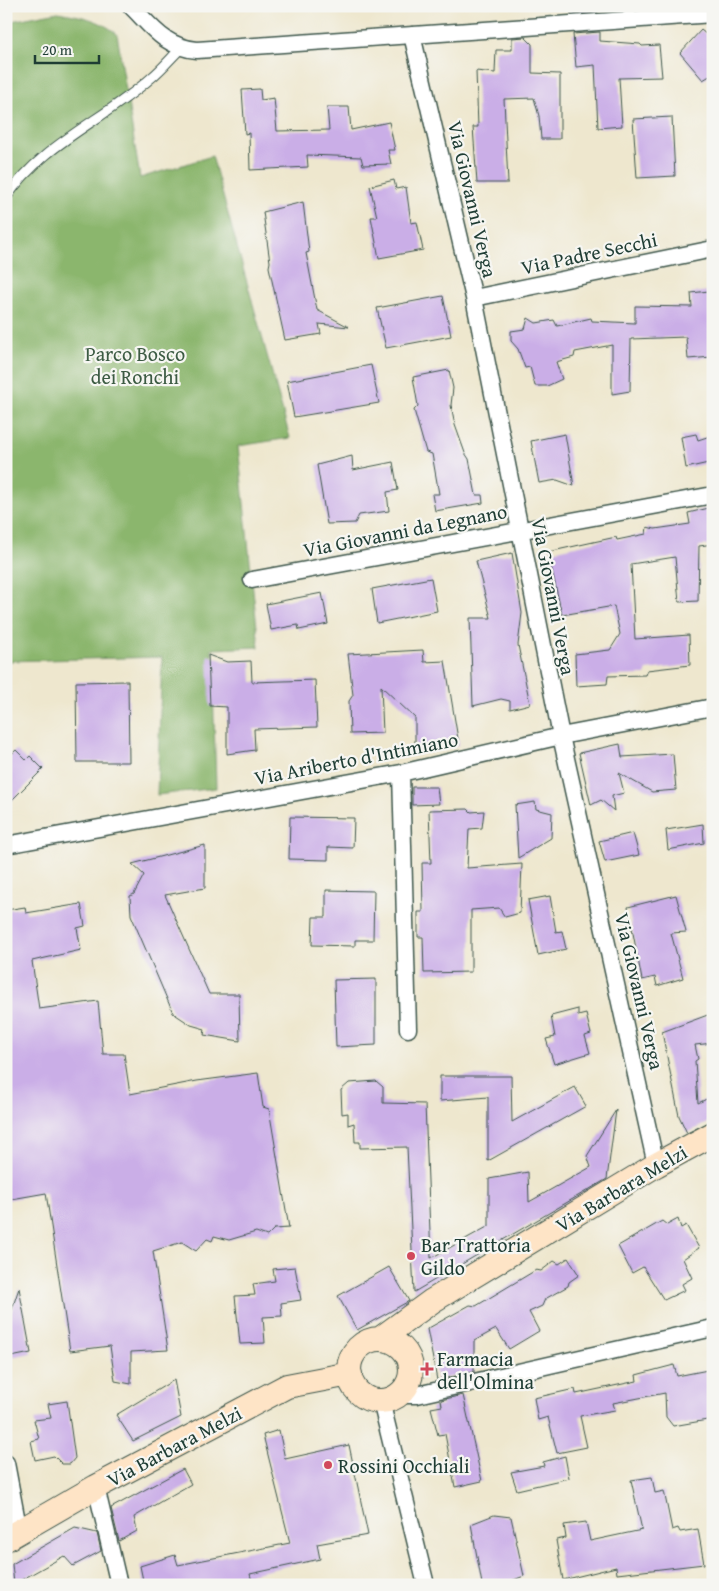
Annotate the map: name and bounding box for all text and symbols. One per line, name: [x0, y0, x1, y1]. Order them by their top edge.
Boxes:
scale bar: [35, 32, 99, 64]
text: 20 m: [42, 39, 73, 60]
street label: Via Giovanni Verga: [441, 118, 505, 281]
street label: Via Padre Secchi: [518, 224, 660, 282]
park label: Parco Bosco dei Ronchi: [85, 339, 185, 391]
street label: Via Giovanni da Legnano: [301, 496, 509, 564]
street label: Via Giovanni Verga: [524, 515, 584, 678]
street label: Via Ariberto d'Intimiano: [252, 724, 460, 792]
street label: Via Giovanni Verga: [608, 910, 672, 1073]
street label: Via Barbara Melzi: [550, 1137, 693, 1239]
place label: Bar Trattoria Gildo: [421, 1230, 531, 1282]
marker: Bar Trattoria Gildo: [405, 1250, 417, 1262]
place label: Farmacia dell'Olmina: [437, 1344, 534, 1396]
marker: Farmacia dell'Olmina: [421, 1363, 433, 1375]
street label: Via Barbara Melzi: [101, 1398, 247, 1494]
place label: Rossini Occhiali: [338, 1451, 470, 1480]
marker: Rossini Occhiali: [322, 1459, 334, 1471]

